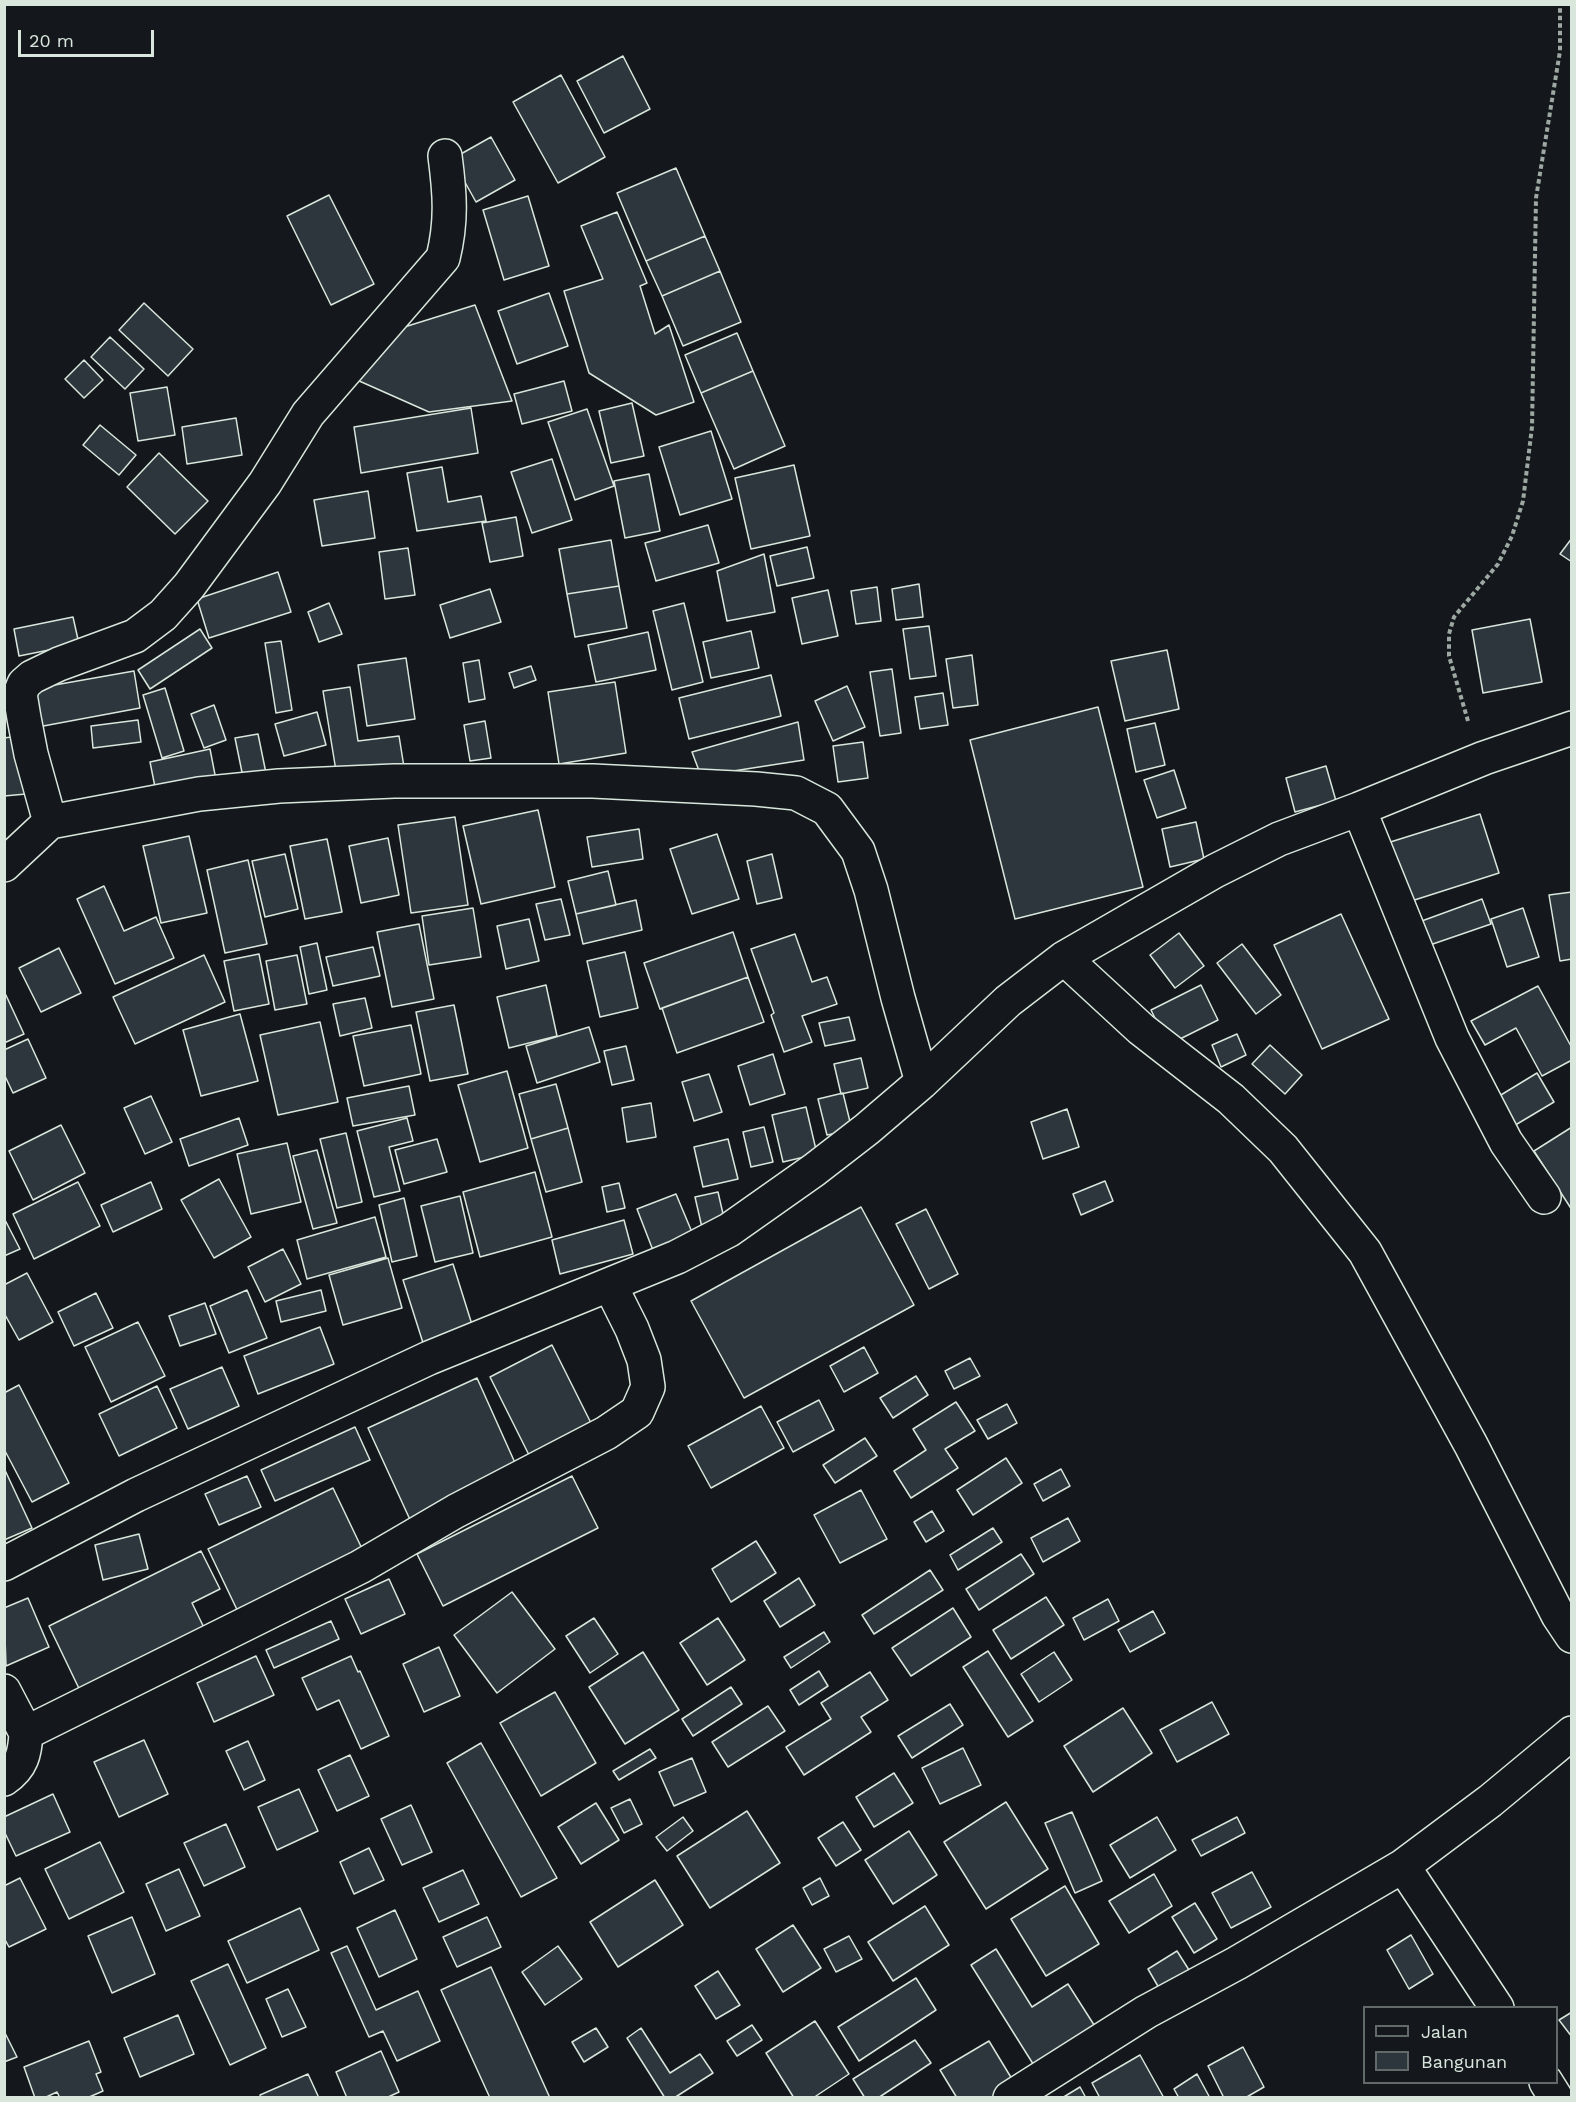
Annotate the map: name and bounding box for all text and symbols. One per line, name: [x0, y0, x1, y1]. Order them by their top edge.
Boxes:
scale bar: [21, 18, 158, 56]
text: 20 m: [29, 30, 74, 51]
legend: [1363, 2006, 1558, 2084]
text: Jalan: [1421, 2021, 1468, 2042]
text: Bangunan: [1421, 2051, 1507, 2072]

